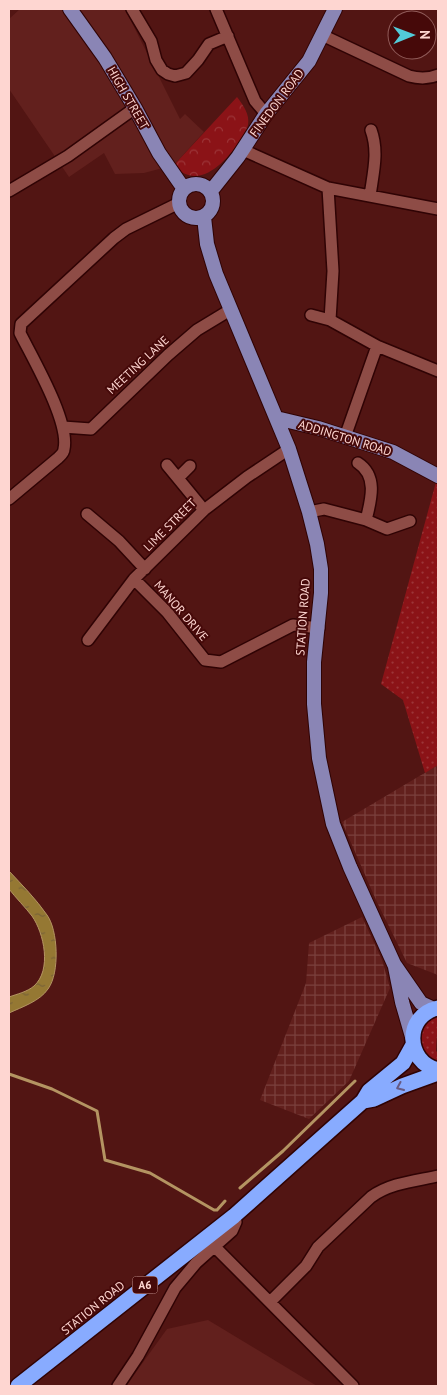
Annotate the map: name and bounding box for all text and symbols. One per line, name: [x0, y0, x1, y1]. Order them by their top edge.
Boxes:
north arrow: [387, 10, 437, 60]
text: N: [416, 30, 434, 40]
street label: HIGH STREET: [104, 64, 153, 132]
street label: FINEDON ROAD: [246, 66, 307, 140]
street label: MEETING LANE: [104, 332, 172, 397]
street label: ADDINGTON ROAD: [297, 416, 394, 459]
street label: LIME STREET: [140, 495, 199, 554]
street label: MANOR DRIVE: [151, 577, 212, 644]
street label: STATION ROAD: [292, 578, 313, 656]
one-way arrow: [396, 1080, 405, 1091]
road number: A6: [132, 1276, 158, 1294]
street label: STATION ROAD: [58, 1277, 128, 1338]

